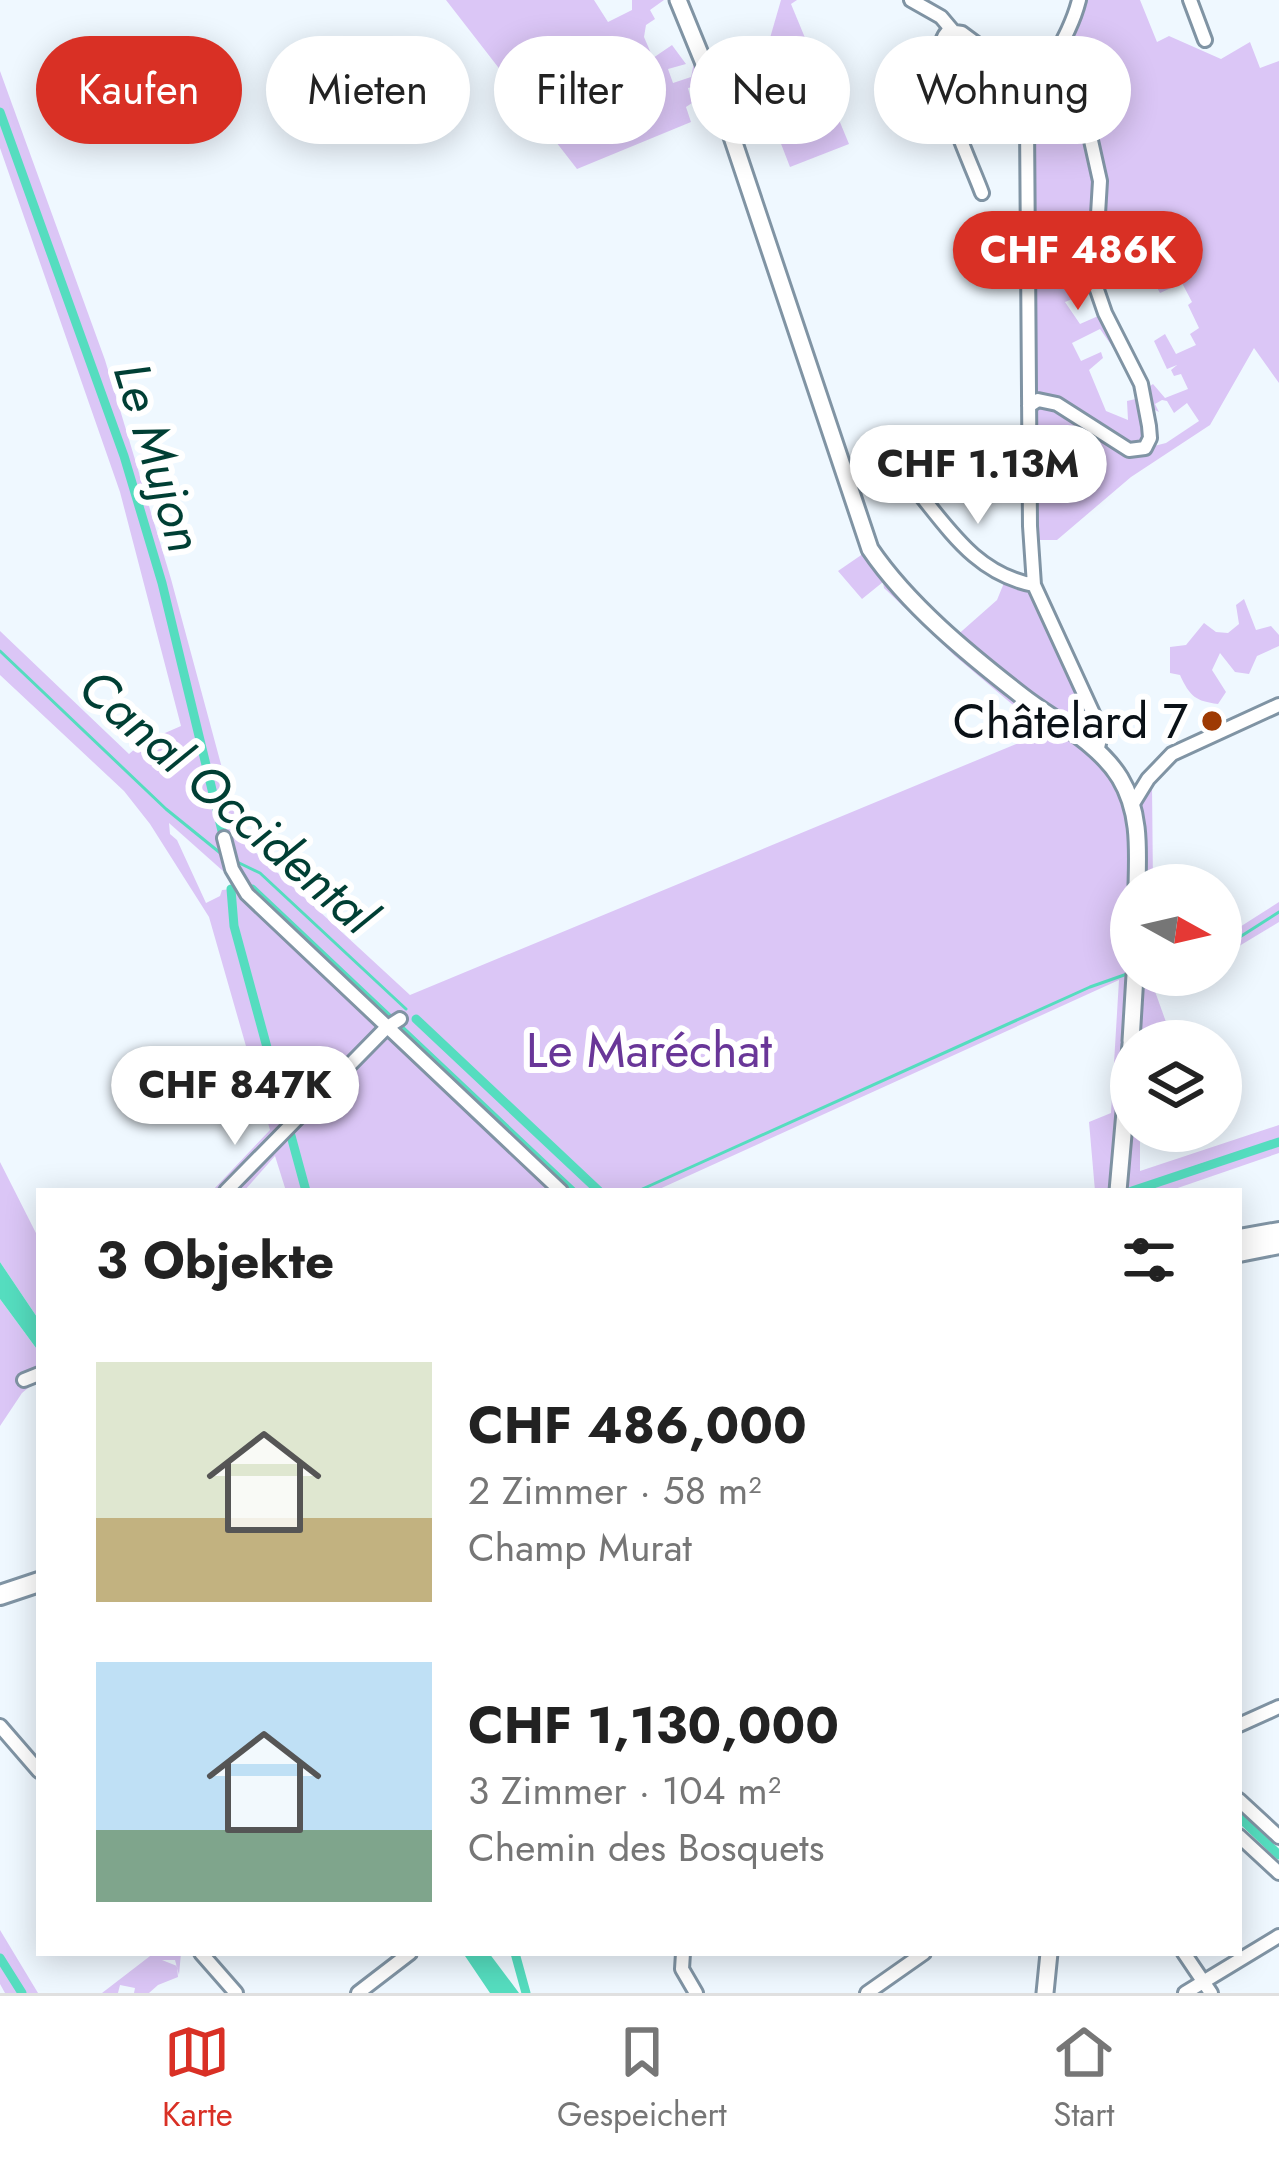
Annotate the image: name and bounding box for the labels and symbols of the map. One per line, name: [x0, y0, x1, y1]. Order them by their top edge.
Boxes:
pin: CHF 486K: [954, 211, 1202, 313]
water label: Le Mujon: [95, 353, 223, 561]
pin: CHF 1.13M: [841, 425, 1115, 527]
water label: Canal Occidental: [63, 651, 395, 953]
place label: Châtelard 7: [953, 687, 1188, 756]
marker: Châtelard 7: [1199, 708, 1225, 734]
north arrow: [1110, 864, 1242, 996]
park label: Le Maréchat: [526, 1016, 772, 1085]
pin: CHF 847K: [111, 1046, 359, 1148]

